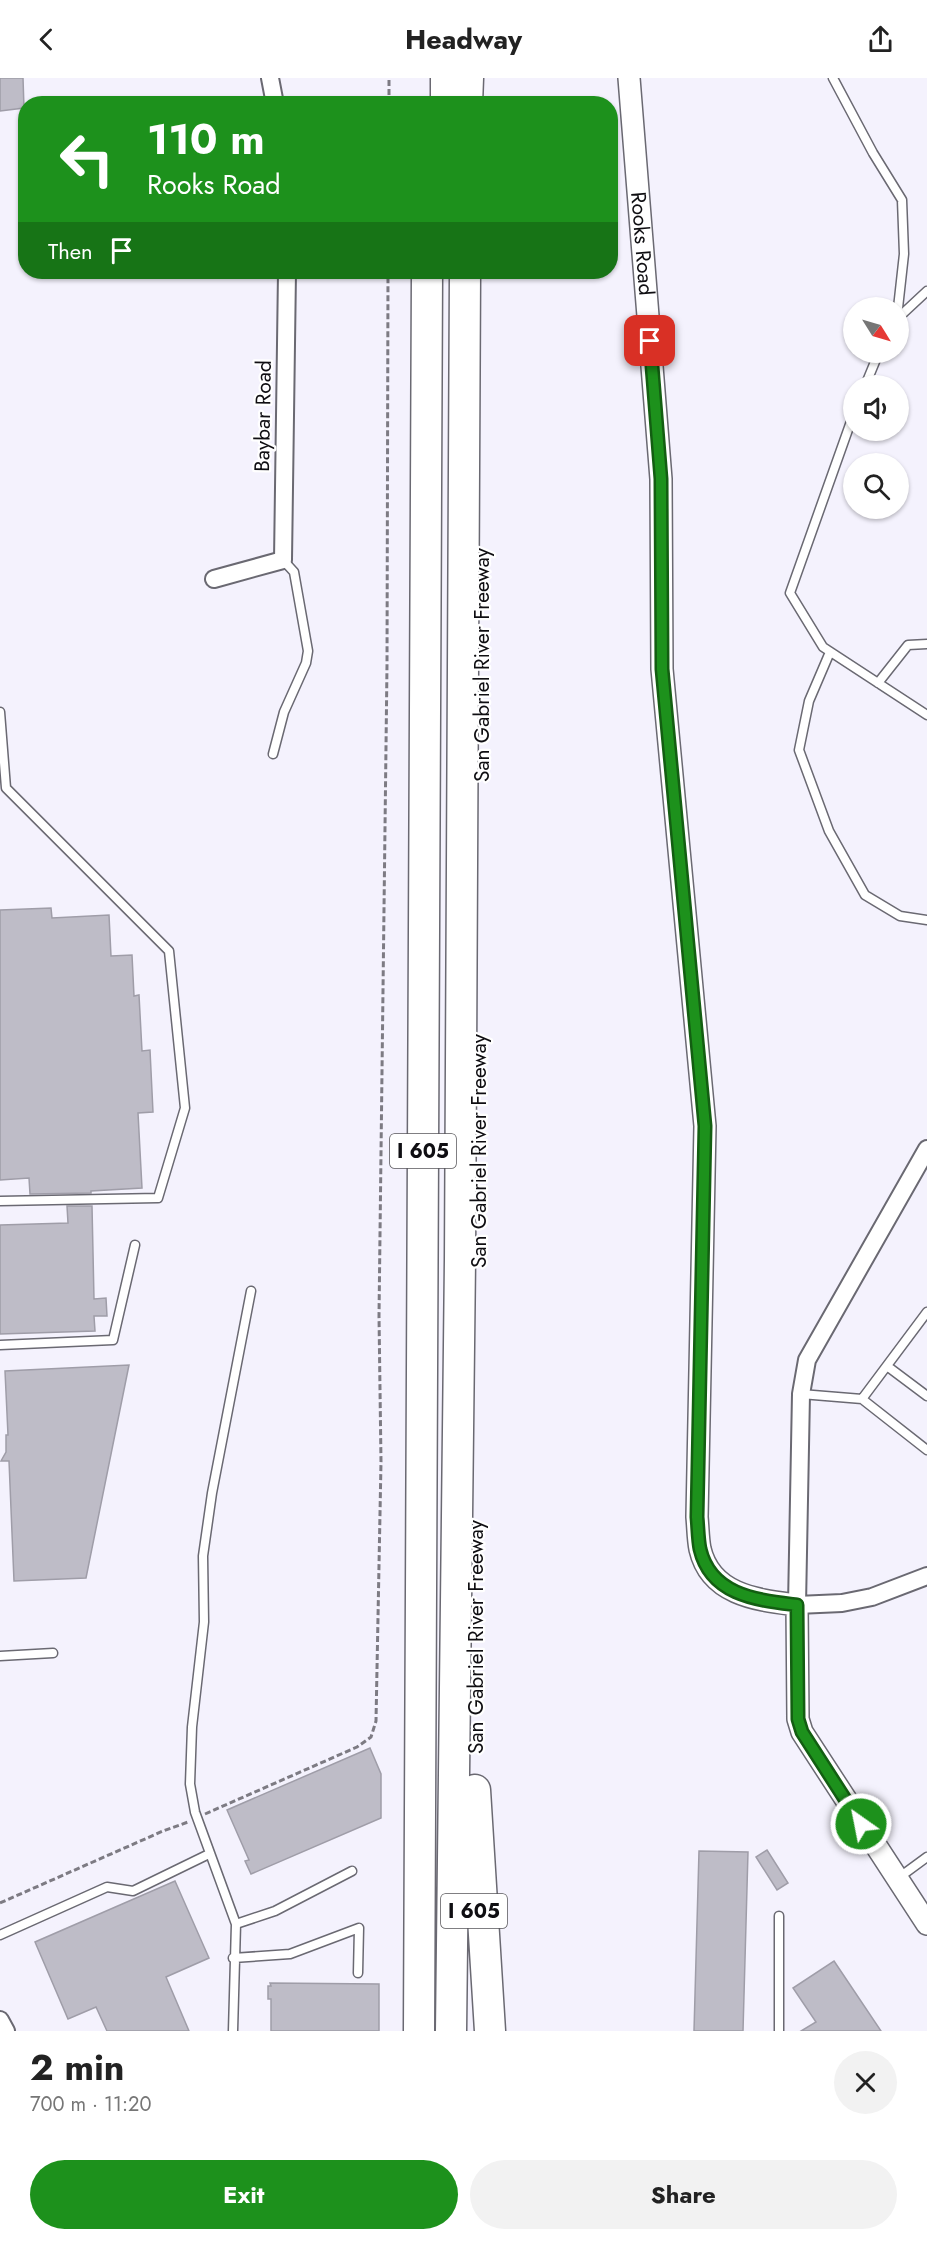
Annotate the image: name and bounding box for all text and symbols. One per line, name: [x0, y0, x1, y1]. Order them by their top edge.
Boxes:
text: Headway: [405, 20, 522, 59]
icon: back: [30, 23, 63, 56]
icon: share: [864, 23, 897, 56]
text: 110 m: [147, 109, 265, 170]
icon: left: [48, 120, 126, 198]
text: Rooks Road: [147, 165, 281, 204]
street label: Rooks Road: [623, 190, 661, 297]
icon: arrive: [105, 234, 138, 267]
text: Then: [48, 235, 93, 267]
north arrow: [843, 297, 909, 363]
map controls: [843, 297, 909, 519]
pin: [624, 315, 675, 366]
icon: arrive: [633, 324, 666, 357]
street label: Baybar Road: [247, 360, 279, 472]
button: sound: [843, 375, 909, 441]
button: search: [843, 453, 909, 519]
street label: San Gabriel River Freeway: [467, 547, 497, 782]
street label: San Gabriel River Freeway: [464, 1033, 494, 1268]
road number: I 605: [390, 1134, 456, 1168]
street label: San Gabriel River Freeway: [461, 1519, 491, 1754]
position arrow: [829, 1792, 893, 1856]
road number: I 605: [441, 1894, 507, 1928]
text: 2 min: [30, 2041, 125, 2093]
button: close: [834, 2051, 897, 2114]
text: 700 m · 11:20: [30, 2090, 151, 2119]
button: Exit: [30, 2160, 458, 2229]
button: Share: [470, 2160, 897, 2229]

